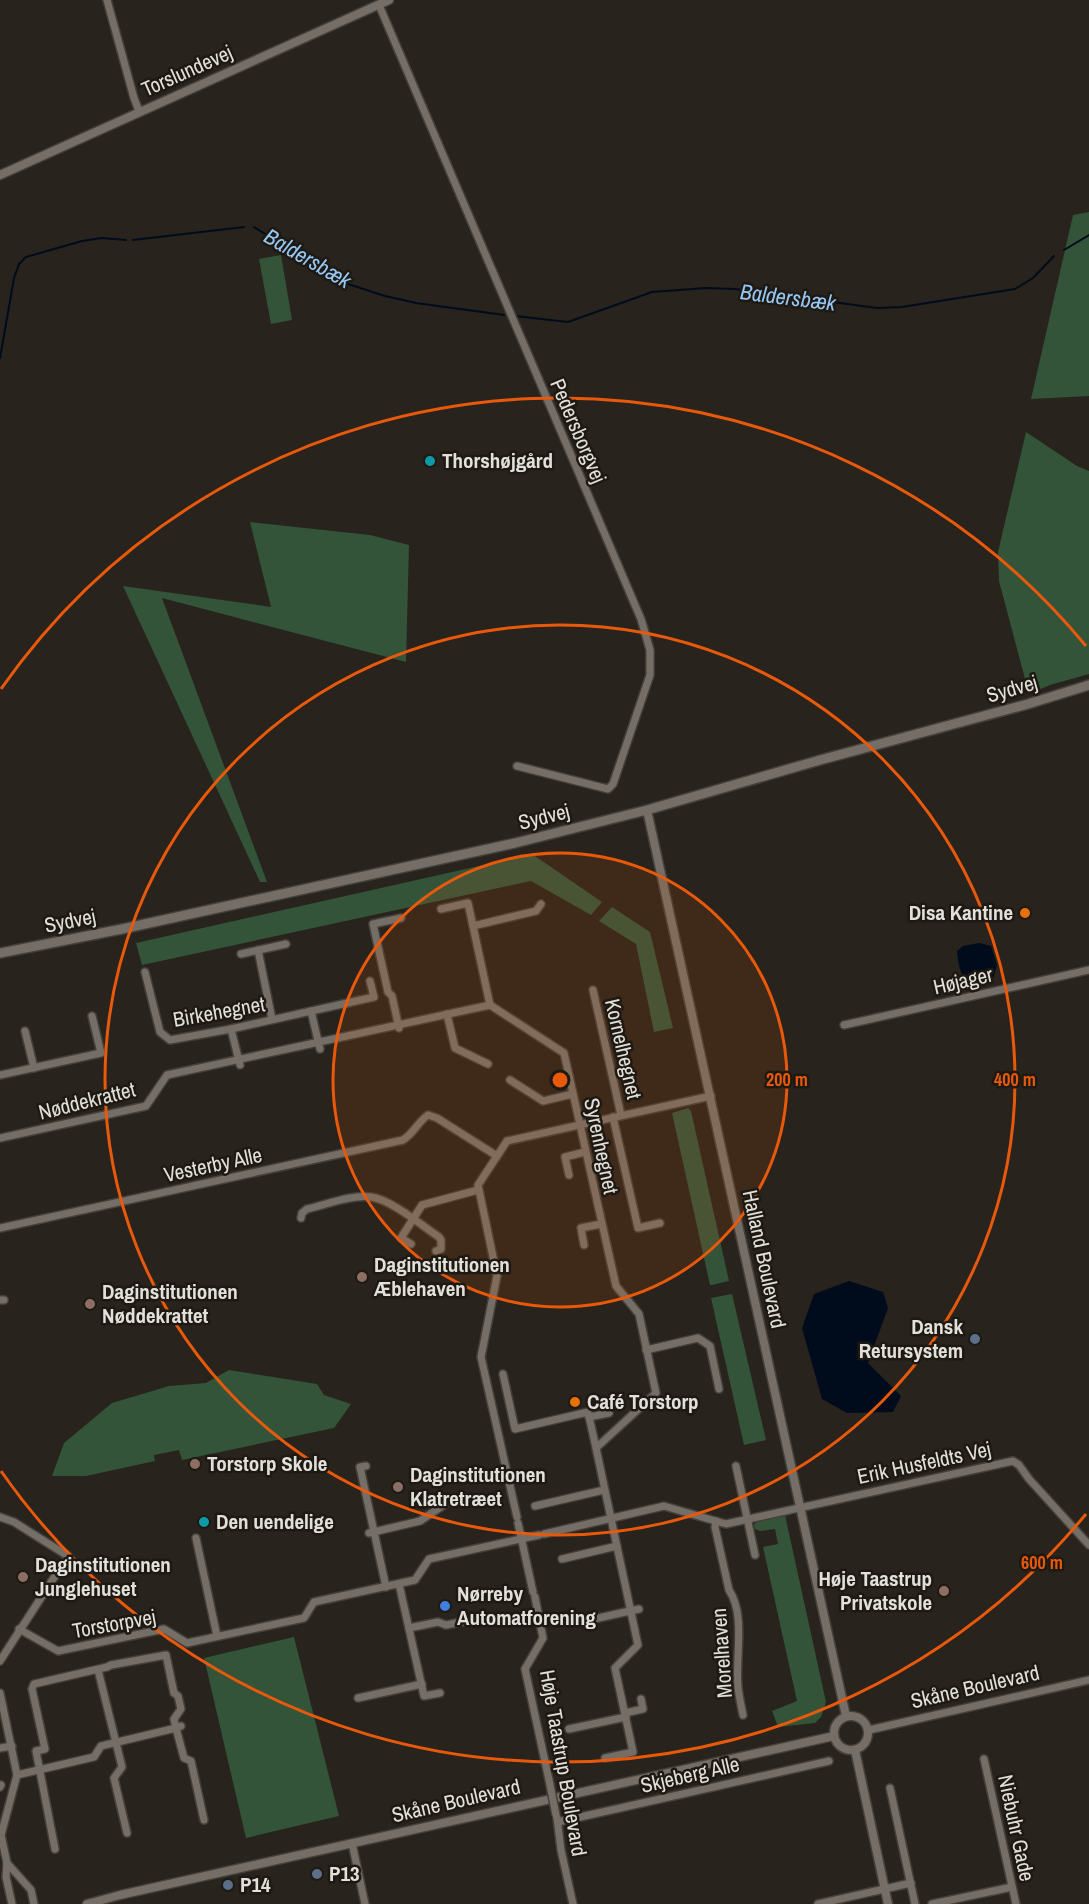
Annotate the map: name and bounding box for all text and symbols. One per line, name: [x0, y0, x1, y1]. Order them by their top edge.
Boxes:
street label: Torslundevej: [137, 38, 237, 103]
water label: Baldersbæk: [259, 221, 358, 296]
water label: Baldersbæk: [738, 276, 839, 318]
street label: Pedersborgvej: [543, 374, 613, 488]
place label: Thorshøjgård: [442, 446, 553, 475]
marker: Thorshøjgård: [423, 454, 437, 468]
street label: Sydvej: [983, 667, 1041, 710]
street label: Sydvej: [515, 796, 572, 837]
place label: Disa Kantine: [909, 898, 1013, 927]
street label: Sydvej: [42, 901, 98, 940]
marker: Disa Kantine: [1018, 906, 1032, 920]
street label: Højager: [930, 960, 996, 1001]
street label: Birkehegnet: [171, 989, 267, 1034]
street label: Kornelhegnet: [598, 996, 649, 1102]
text: 200 m: [766, 1067, 808, 1092]
text: 400 m: [994, 1067, 1036, 1092]
centre of rings: [550, 1070, 570, 1090]
street label: Nøddekrattet: [36, 1074, 138, 1127]
street label: Syrenhegnet: [577, 1095, 626, 1197]
street label: Vesterby Alle: [161, 1140, 265, 1189]
street label: Halland Boulevard: [736, 1187, 793, 1331]
place label: Daginstitutionen Æblehaven: [373, 1250, 510, 1303]
marker: Daginstitutionen Æblehaven: [355, 1270, 369, 1284]
place label: Daginstitutionen Nøddekrattet: [102, 1277, 238, 1330]
marker: Daginstitutionen Nøddekrattet: [83, 1297, 97, 1311]
place label: Dansk Retursystem: [859, 1312, 963, 1365]
marker: Dansk Retursystem: [968, 1332, 982, 1346]
place label: Café Torstorp: [587, 1387, 699, 1416]
marker: Café Torstorp: [568, 1395, 582, 1409]
street label: Erik Husfeldts Vej: [854, 1434, 993, 1491]
place label: Torstorp Skole: [207, 1449, 327, 1478]
marker: Torstorp Skole: [188, 1457, 202, 1471]
place label: Daginstitutionen Klatretræet: [410, 1460, 546, 1513]
marker: Daginstitutionen Klatretræet: [391, 1480, 405, 1494]
place label: Den uendelige: [216, 1507, 334, 1536]
marker: Den uendelige: [197, 1515, 211, 1529]
place label: Daginstitutionen Junglehuset: [35, 1550, 171, 1603]
text: 600 m: [1021, 1550, 1063, 1575]
place label: Høje Taastrup Privatskole: [818, 1564, 932, 1617]
marker: Daginstitutionen Junglehuset: [16, 1570, 30, 1584]
place label: Nørreby Automatforening: [457, 1579, 596, 1632]
marker: Høje Taastrup Privatskole: [937, 1584, 951, 1598]
marker: Nørreby Automatforening: [438, 1599, 452, 1613]
street label: Torstorpvej: [70, 1602, 158, 1645]
street label: Morelhaven: [704, 1607, 739, 1699]
street label: Skåne Boulevard: [908, 1658, 1042, 1715]
street label: Høje Taastrup Boulevard: [533, 1668, 594, 1858]
street label: Skjeberg Alle: [638, 1749, 742, 1800]
street label: Skåne Boulevard: [389, 1772, 523, 1829]
street label: Niebuhr Gade: [991, 1772, 1042, 1884]
place label: P13: [329, 1859, 360, 1888]
marker: P13: [310, 1867, 324, 1881]
place label: P14: [240, 1870, 271, 1899]
marker: P14: [221, 1878, 235, 1892]

